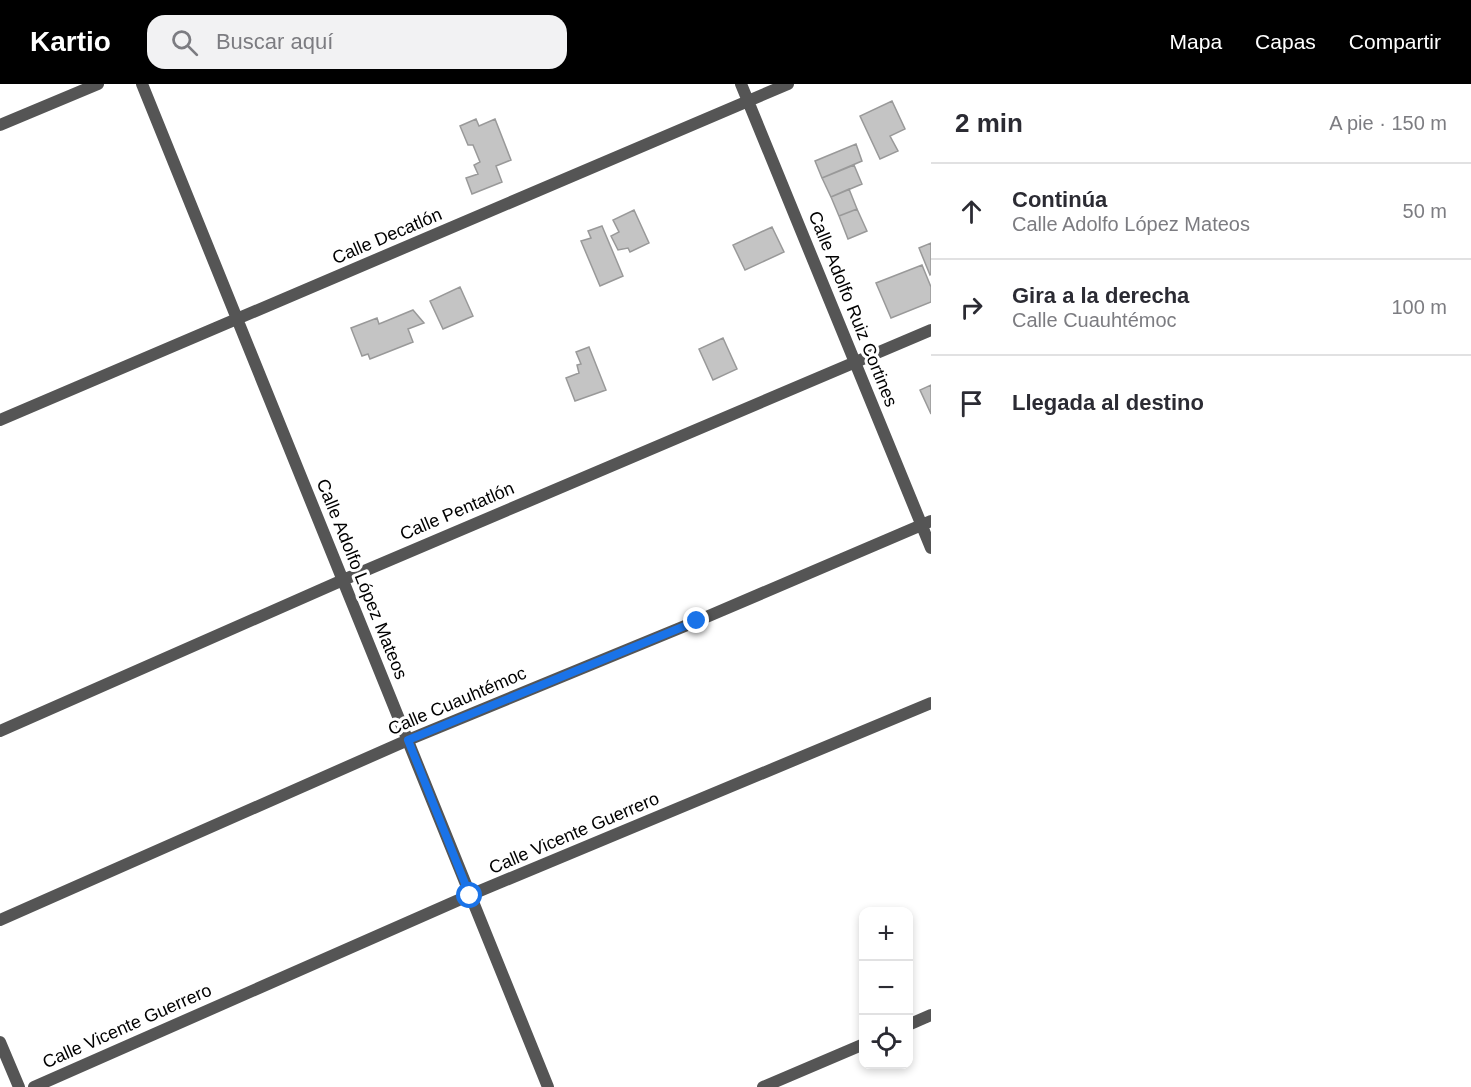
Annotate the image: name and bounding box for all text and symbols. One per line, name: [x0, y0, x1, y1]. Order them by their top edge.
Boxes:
search box: [147, 15, 567, 69]
text: Kartio: [30, 26, 111, 57]
icon: search: [168, 26, 201, 59]
text: Buscar aquí: [216, 29, 333, 54]
text: Mapa: [1170, 30, 1222, 53]
text: Capas: [1255, 30, 1316, 53]
text: Compartir: [1349, 30, 1441, 53]
text: 2 min: [955, 108, 1023, 138]
text: A pie · 150 m: [1329, 112, 1447, 134]
text: Continúa: [1012, 187, 1107, 212]
icon: ahead: [955, 195, 988, 228]
text: 50 m: [1403, 200, 1447, 222]
street label: Calle Decatlón: [329, 204, 445, 268]
street label: Calle Adolfo Ruiz Cortines: [805, 208, 901, 410]
text: Calle Adolfo López Mateos: [1012, 213, 1250, 235]
text: Gira a la derecha: [1012, 283, 1189, 308]
icon: right: [955, 291, 988, 324]
text: 100 m: [1391, 296, 1447, 318]
text: Calle Cuauhtémoc: [1012, 309, 1177, 331]
icon: arrive: [955, 387, 988, 420]
text: Llegada al destino: [1012, 390, 1204, 415]
street label: Calle Adolfo López Mateos: [313, 476, 411, 682]
street label: Calle Pentatlón: [397, 478, 517, 544]
route end: [683, 607, 709, 633]
street label: Calle Cuauhtémoc: [385, 663, 529, 739]
street label: Calle Vicente Guerrero: [486, 788, 662, 878]
route start: [456, 882, 482, 908]
map controls: [859, 907, 913, 1069]
button: +: [859, 907, 913, 961]
button: −: [859, 961, 913, 1015]
street label: Calle Vicente Guerrero: [39, 980, 215, 1072]
button: locate: [859, 1015, 913, 1069]

